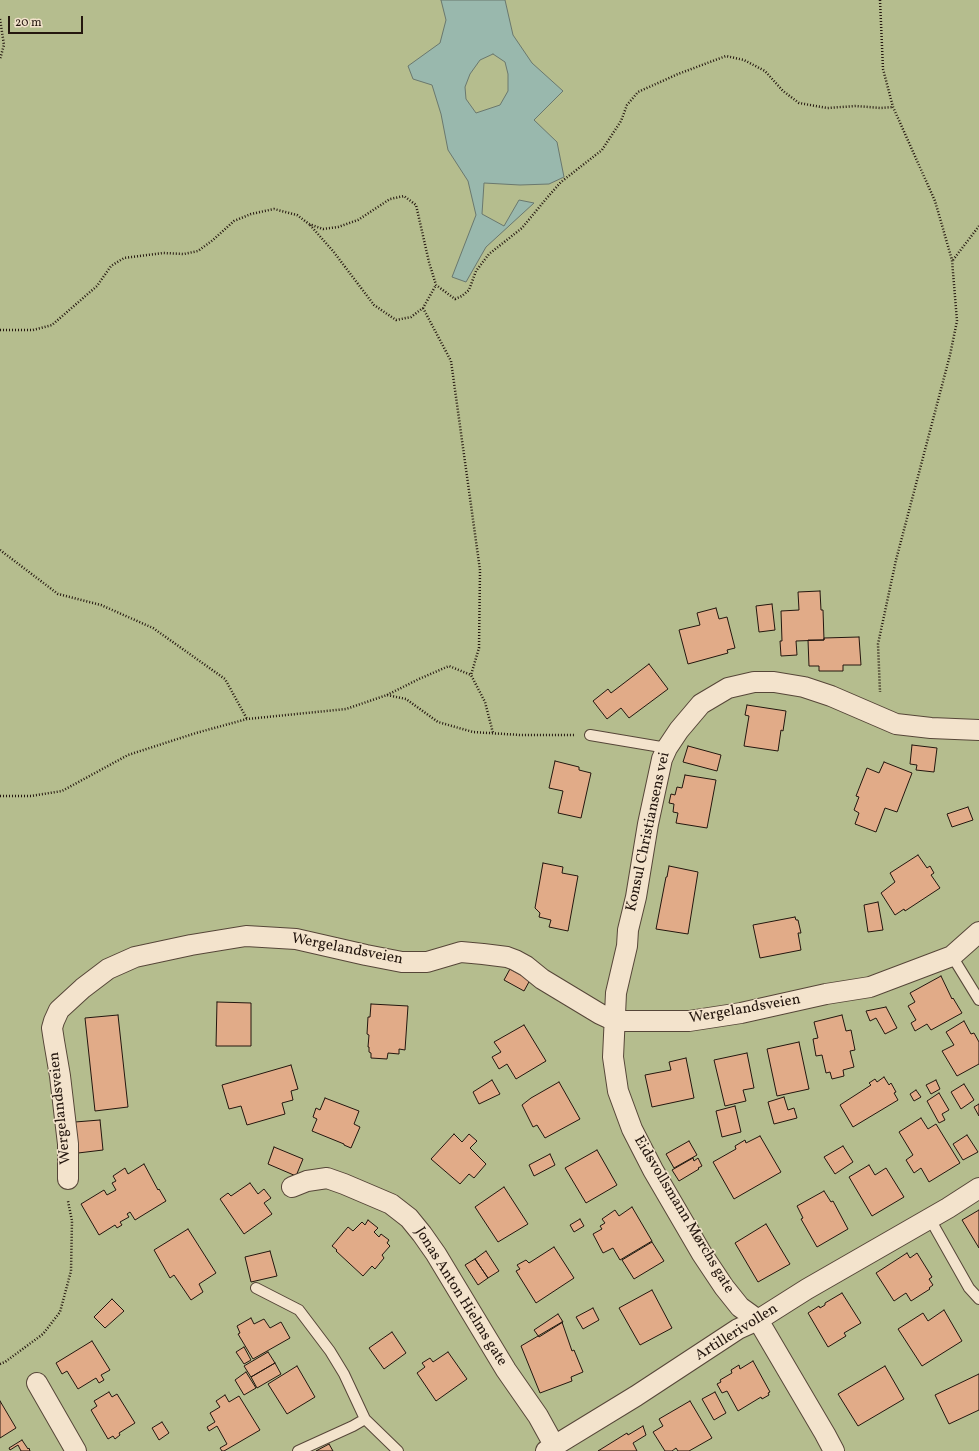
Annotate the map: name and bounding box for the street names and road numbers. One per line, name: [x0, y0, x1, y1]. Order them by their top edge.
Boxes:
street label: Konsul Christiansens vei: [623, 751, 675, 913]
street label: Wergelandsveien: [290, 930, 404, 970]
street label: Wergelandsveien: [688, 991, 802, 1029]
street label: Wergelandsveien: [46, 1051, 76, 1165]
street label: Eidsvollsmann Mørchs gate: [629, 1133, 737, 1297]
street label: Jonas Anton Hielms gate: [410, 1224, 510, 1370]
street label: Artillerivollen: [692, 1300, 782, 1366]

